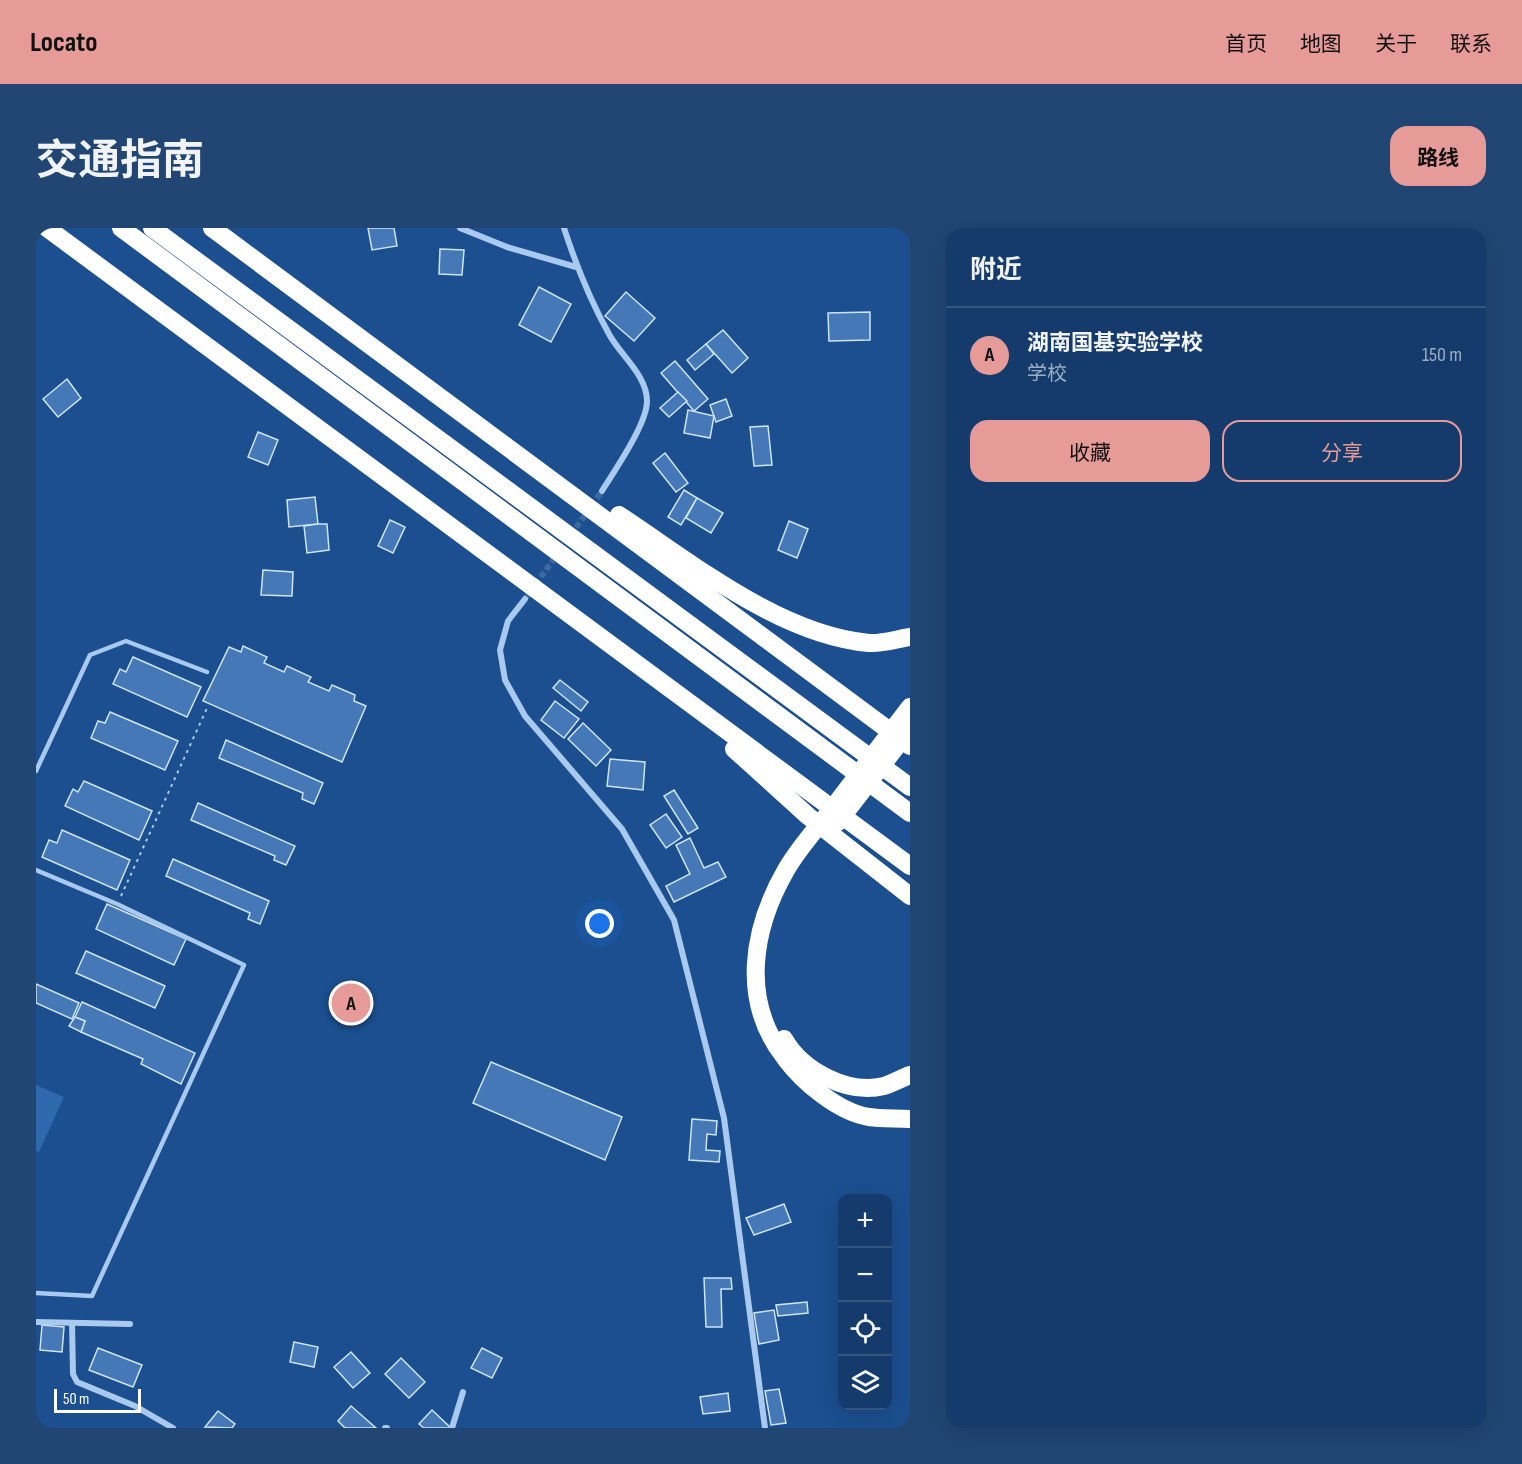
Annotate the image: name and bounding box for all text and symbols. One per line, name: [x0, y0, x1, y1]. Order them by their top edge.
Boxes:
text: Locato: [30, 26, 97, 59]
text: 首页: [1225, 32, 1267, 57]
text: 地图: [1300, 32, 1342, 57]
text: 关于: [1375, 32, 1417, 57]
text: 联系: [1450, 32, 1492, 57]
button: 路线: [1390, 126, 1486, 186]
text: 交通指南: [36, 136, 204, 187]
text: 附近: [970, 255, 1022, 286]
text: 湖南国基实验学校: [1027, 330, 1203, 357]
text: A: [985, 343, 994, 367]
text: 150 m: [1422, 343, 1462, 367]
text: 学校: [1027, 362, 1067, 386]
button: 收藏: [970, 420, 1210, 482]
button: 分享: [1222, 420, 1462, 482]
your location: [585, 909, 614, 938]
pin: A: [332, 980, 370, 1026]
map controls: [838, 1194, 892, 1410]
button: +: [838, 1194, 892, 1248]
button: −: [838, 1248, 892, 1302]
button: locate: [838, 1302, 892, 1356]
button: layers: [838, 1356, 892, 1410]
scale bar: [54, 1386, 141, 1414]
text: 50 m: [63, 1390, 89, 1409]

